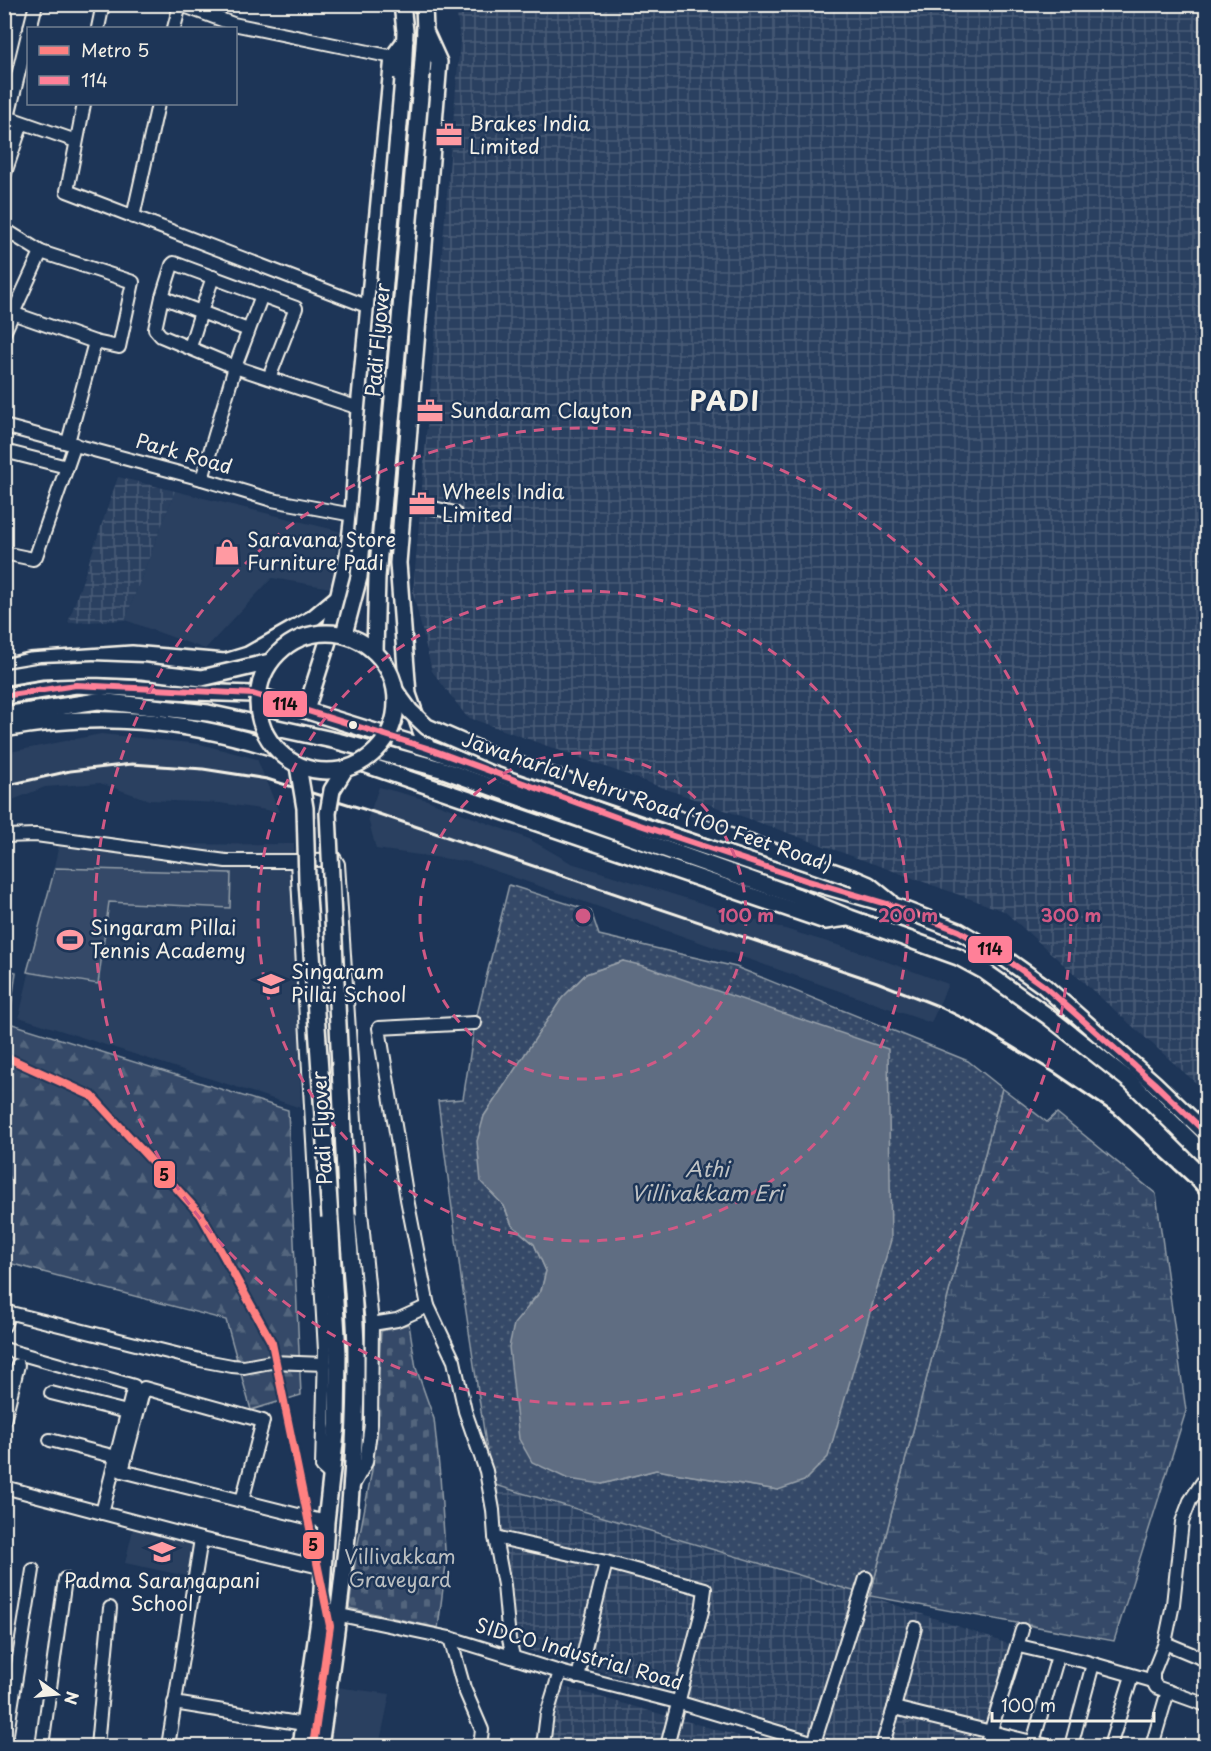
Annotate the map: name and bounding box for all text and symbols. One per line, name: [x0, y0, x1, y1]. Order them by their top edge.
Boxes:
legend: [27, 27, 237, 105]
text: Metro 5: [81, 36, 149, 63]
text: 114: [81, 66, 108, 93]
place label: Brakes India Limited: [469, 108, 591, 161]
office icon: Brakes India Limited: [434, 120, 464, 150]
street label: Padi Flyover: [357, 281, 397, 398]
district label: PADI: [690, 381, 760, 420]
place label: Sundaram Clayton: [450, 395, 632, 425]
office icon: Sundaram Clayton: [415, 396, 445, 426]
street label: Park Road: [132, 425, 236, 481]
place label: Wheels India Limited: [442, 476, 565, 529]
office icon: Wheels India Limited: [407, 489, 437, 519]
place label: Saravana Store Furniture Padi: [247, 524, 396, 577]
shop icon: Saravana Store Furniture Padi: [212, 537, 242, 567]
line badge: 114: [262, 690, 308, 718]
text: 114: [272, 691, 298, 715]
unlabelled marker: [347, 719, 359, 731]
street label: Jawaharlal Nehru Road (100 Feet Road): [458, 723, 837, 879]
text: 100 m: [718, 901, 774, 928]
text: 200 m: [878, 901, 938, 928]
text: 300 m: [1041, 901, 1101, 928]
centre of rings: [573, 906, 593, 926]
place label: Singaram Pillai Tennis Academy: [90, 912, 246, 965]
sports icon: Singaram Pillai Tennis Academy: [55, 925, 85, 955]
line badge: 114: [967, 935, 1013, 964]
text: 114: [977, 936, 1003, 960]
place label: Singaram Pillai School: [291, 956, 406, 1009]
school or university icon: Singaram Pillai School: [256, 969, 286, 999]
street label: Padi Flyover: [303, 1070, 339, 1186]
water label: Athi Villivakkam Eri: [631, 1152, 786, 1208]
line badge: 5: [153, 1160, 176, 1189]
text: 5: [159, 1162, 169, 1186]
line badge: 5: [302, 1531, 325, 1560]
text: 5: [308, 1532, 318, 1556]
school or university icon: Padma Sarangapani School: [147, 1537, 177, 1567]
park label: Villivakkam Graveyard: [344, 1541, 456, 1594]
place label: Padma Sarangapani School: [64, 1565, 260, 1618]
street label: SIDCO Industrial Road: [472, 1609, 686, 1697]
north arrow: [27, 1664, 87, 1724]
scale bar: [992, 1685, 1154, 1723]
text: N: [59, 1689, 86, 1707]
text: 100 m: [1001, 1691, 1056, 1718]

